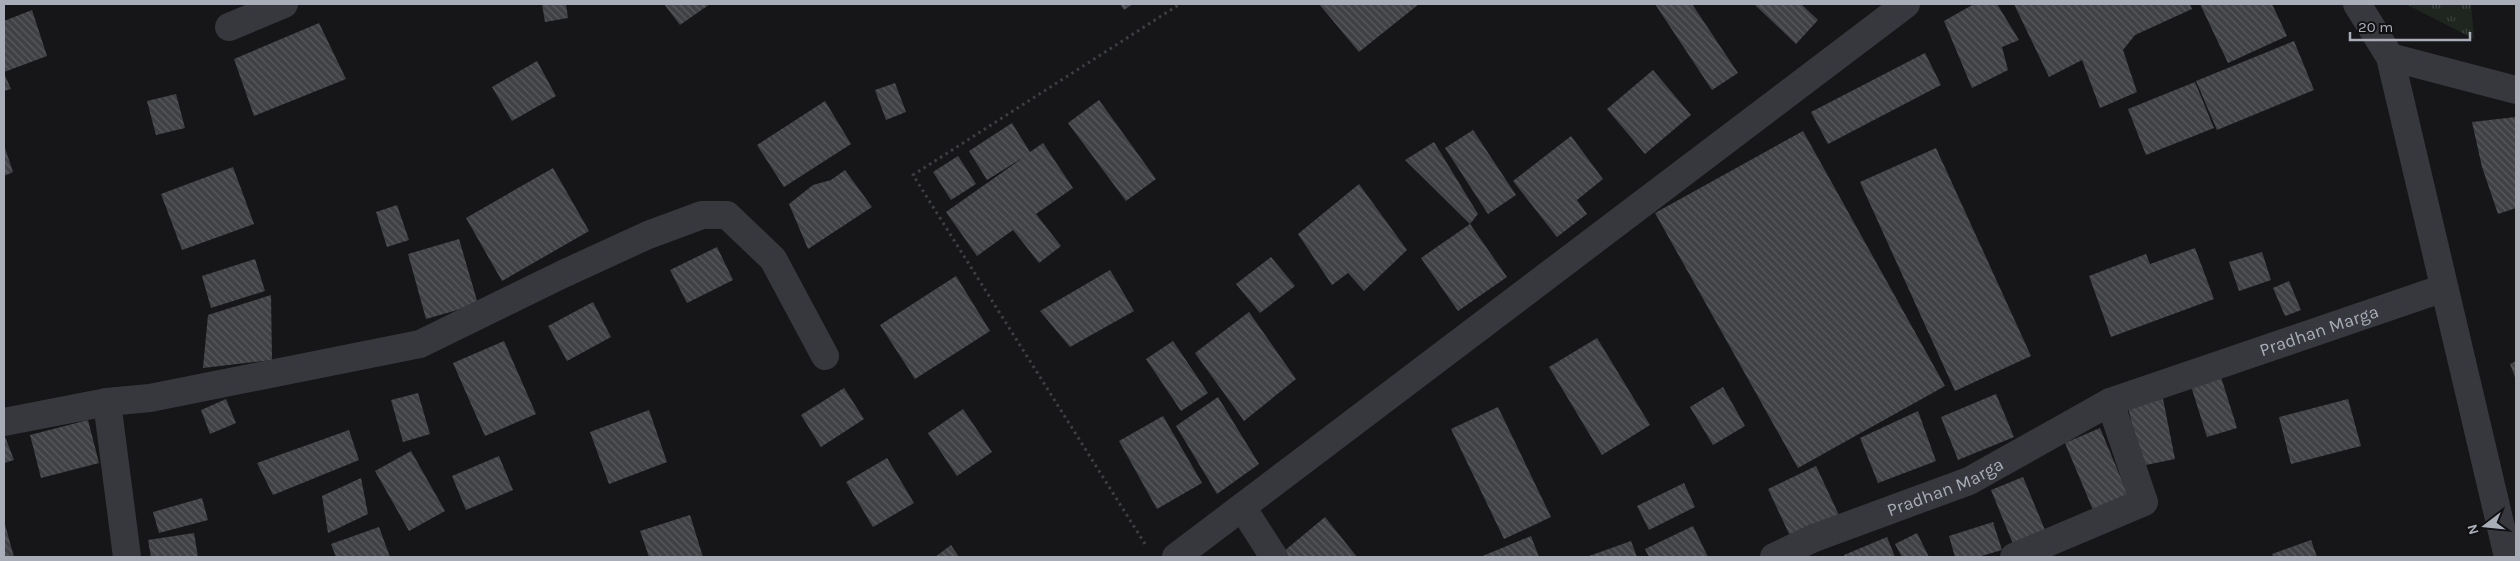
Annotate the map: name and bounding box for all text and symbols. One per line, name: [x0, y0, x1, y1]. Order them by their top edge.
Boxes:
scale bar: [2350, 10, 2470, 42]
text: 20 m: [2358, 18, 2393, 36]
street label: Pradhan Marga: [2257, 300, 2382, 361]
street label: Pradhan Marga: [1884, 453, 2007, 521]
north arrow: [2460, 501, 2510, 551]
text: N: [2463, 522, 2483, 537]

